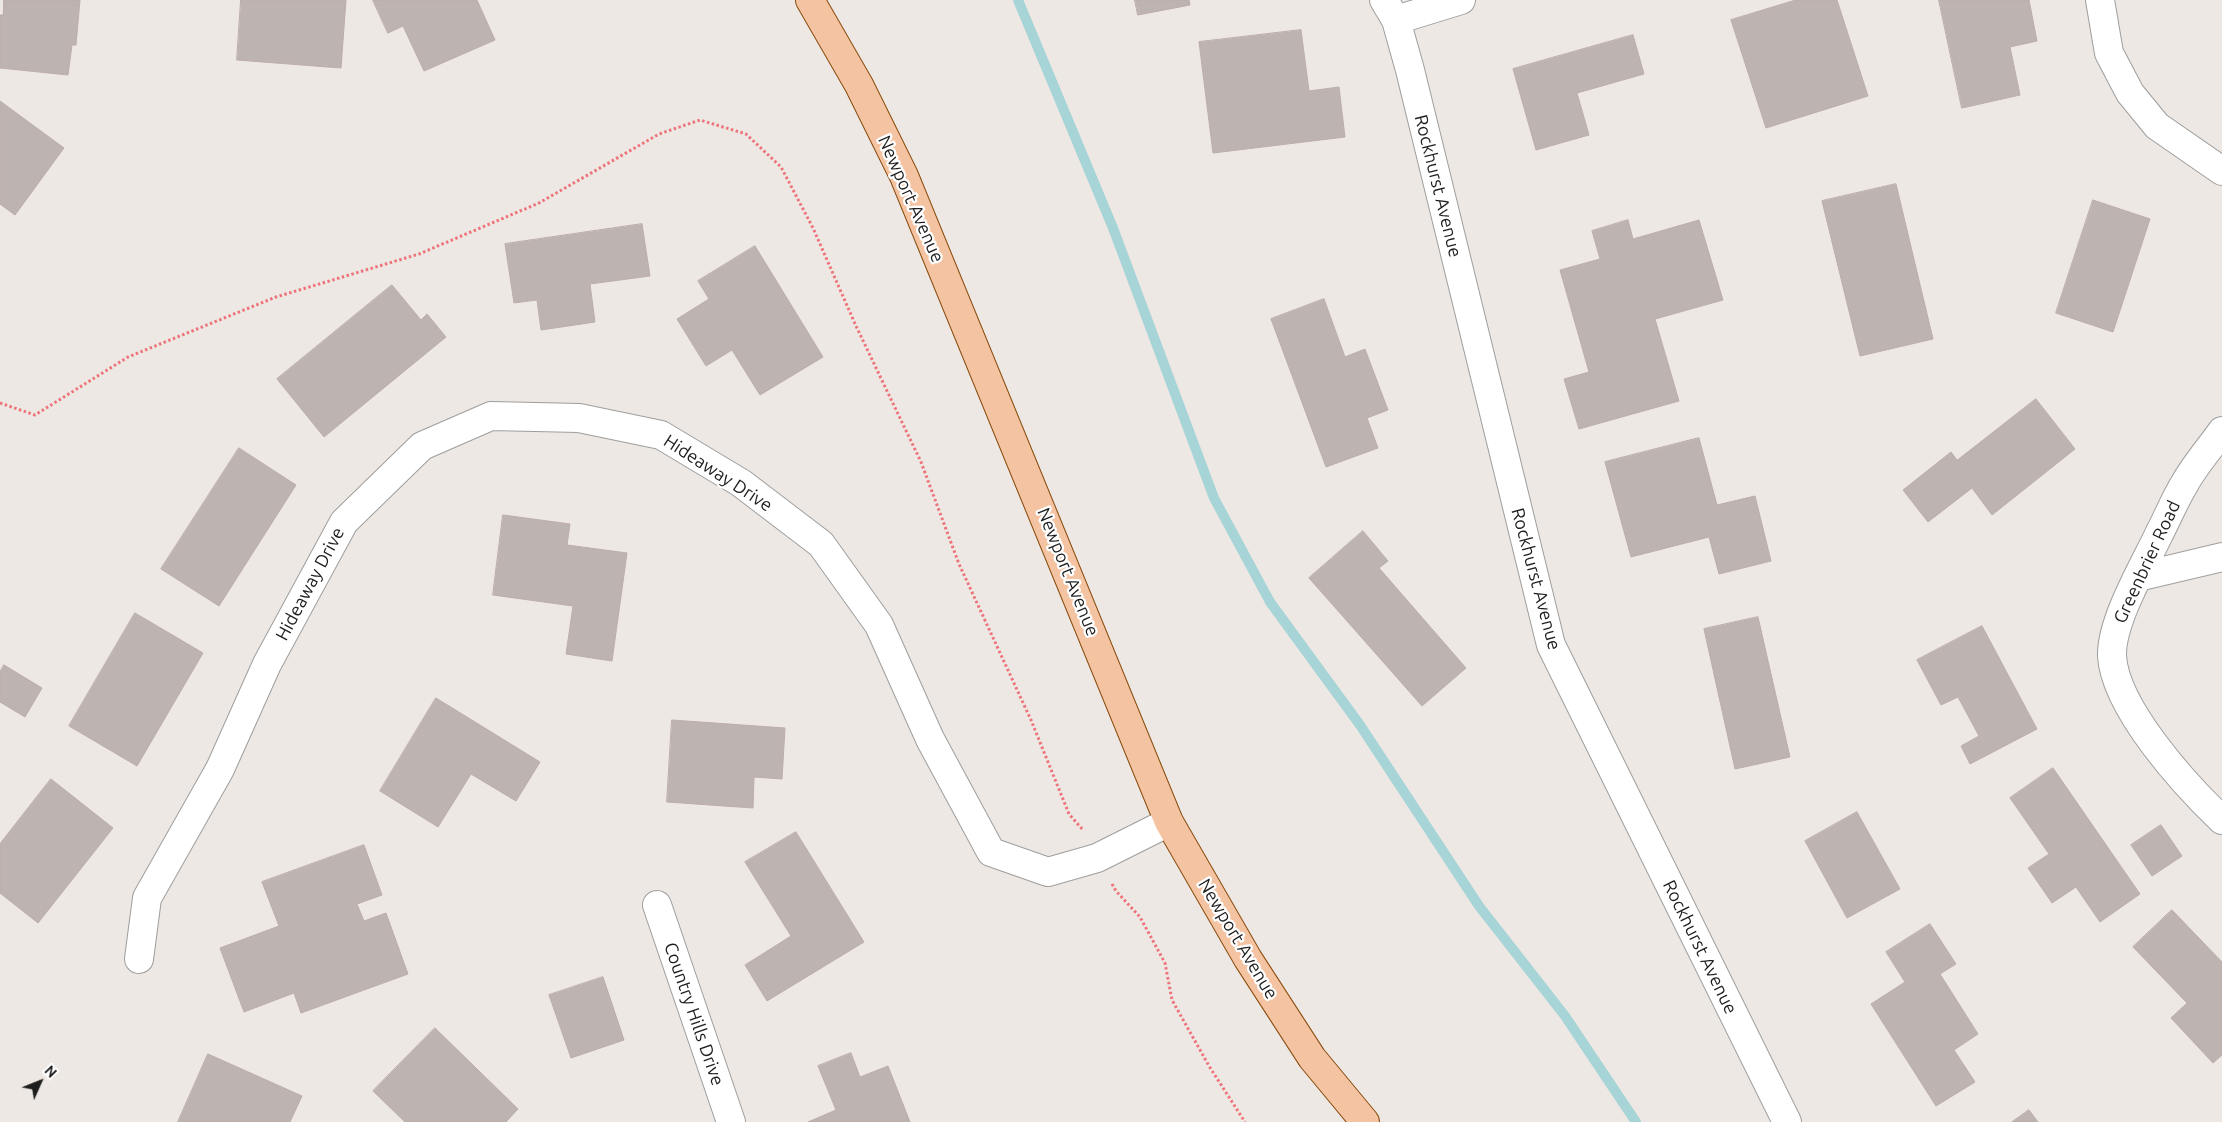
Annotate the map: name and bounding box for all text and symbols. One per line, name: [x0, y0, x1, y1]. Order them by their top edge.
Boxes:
street label: Rockhurst Avenue: [1410, 112, 1466, 260]
street label: Newport Avenue: [873, 132, 949, 266]
street label: Hideaway Drive: [660, 430, 776, 516]
street label: Greenbrier Road: [2109, 497, 2185, 627]
street label: Newport Avenue: [1032, 505, 1104, 639]
street label: Rockhurst Avenue: [1507, 506, 1565, 652]
street label: Hideaway Drive: [271, 524, 349, 644]
street label: Newport Avenue: [1194, 875, 1282, 1003]
street label: Rockhurst Avenue: [1658, 877, 1742, 1017]
street label: Country Hills Drive: [659, 940, 729, 1088]
north arrow: [15, 1057, 65, 1107]
text: N: [41, 1062, 60, 1081]

